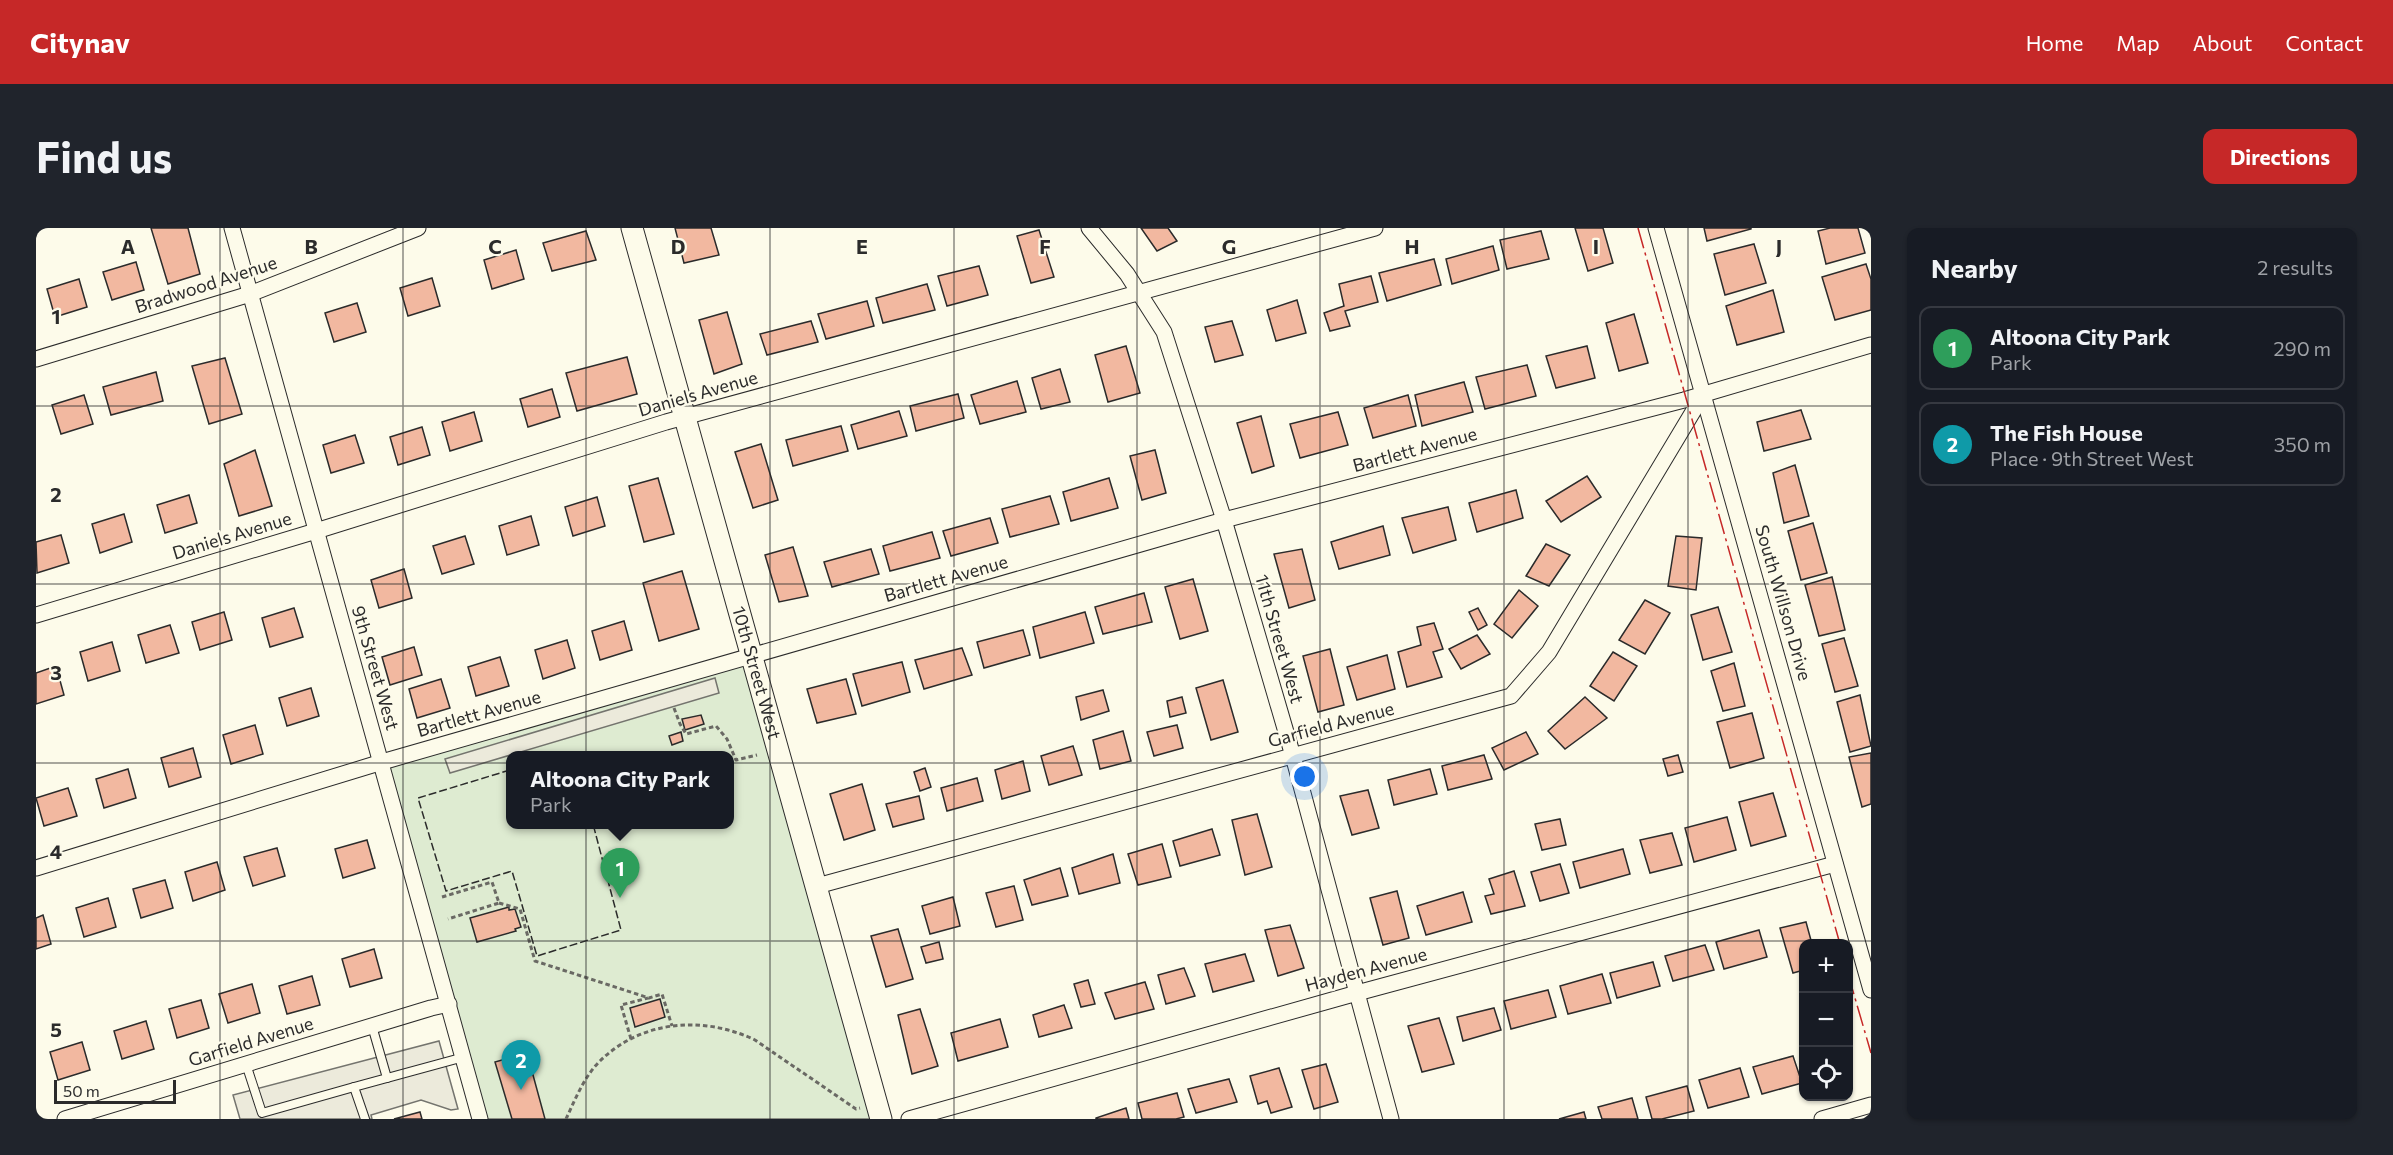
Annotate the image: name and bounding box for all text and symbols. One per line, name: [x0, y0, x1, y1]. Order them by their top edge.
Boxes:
text: Citynav: [30, 25, 130, 59]
text: Home: [2026, 30, 2083, 55]
text: Map: [2116, 30, 2160, 55]
text: About: [2193, 30, 2252, 55]
text: Contact: [2285, 30, 2363, 55]
button: Directions: [2203, 129, 2357, 184]
text: Find us: [36, 130, 172, 182]
text: A: [121, 234, 135, 258]
text: B: [304, 234, 318, 258]
text: C: [488, 234, 502, 258]
text: D: [671, 234, 685, 258]
text: E: [856, 234, 868, 258]
text: F: [1039, 234, 1051, 258]
text: G: [1222, 234, 1236, 258]
text: H: [1405, 234, 1420, 258]
text: I: [1593, 234, 1599, 258]
text: J: [1776, 234, 1782, 258]
street label: Bradwood Avenue: [132, 251, 279, 317]
text: Nearby: [1931, 252, 2018, 283]
text: 2 results: [2257, 255, 2333, 279]
text: 1: [51, 304, 61, 328]
text: Altoona City Park: [1990, 323, 2170, 350]
text: 1: [1948, 336, 1957, 360]
text: 290 m: [2273, 336, 2331, 360]
text: Park: [1990, 350, 2032, 374]
street label: Daniels Avenue: [635, 365, 760, 421]
text: The Fish House: [1990, 419, 2143, 446]
street label: Bartlett Avenue: [1350, 422, 1479, 476]
text: 2: [1947, 432, 1958, 456]
text: 350 m: [2274, 432, 2331, 456]
text: Place · 9th Street West: [1990, 446, 2194, 470]
text: 2: [50, 482, 62, 506]
street label: Daniels Avenue: [170, 506, 294, 564]
street label: South Willson Drive: [1751, 522, 1817, 683]
street label: Bartlett Avenue: [881, 550, 1010, 606]
street label: 11th Street West: [1251, 572, 1309, 706]
street label: 9th Street West: [348, 603, 404, 733]
street label: 10th Street West: [728, 604, 786, 742]
text: 3: [50, 660, 62, 684]
street label: Bartlett Avenue: [414, 685, 543, 741]
street label: Garfield Avenue: [1265, 697, 1396, 751]
popup: [506, 751, 734, 829]
your location: [1290, 762, 1319, 791]
text: Altoona City Park: [530, 765, 710, 792]
text: Park: [530, 792, 572, 816]
text: 4: [50, 839, 62, 863]
pin: 1: [600, 848, 640, 898]
map controls: [1799, 939, 1853, 1101]
button: +: [1799, 939, 1853, 993]
street label: Hayden Avenue: [1302, 942, 1429, 996]
button: −: [1799, 993, 1853, 1047]
street label: Garfield Avenue: [186, 1012, 316, 1070]
text: 5: [50, 1017, 62, 1041]
pin: 2: [502, 1040, 540, 1090]
button: locate: [1799, 1047, 1853, 1101]
scale bar: [54, 1077, 176, 1104]
text: 50 m: [63, 1081, 100, 1100]

